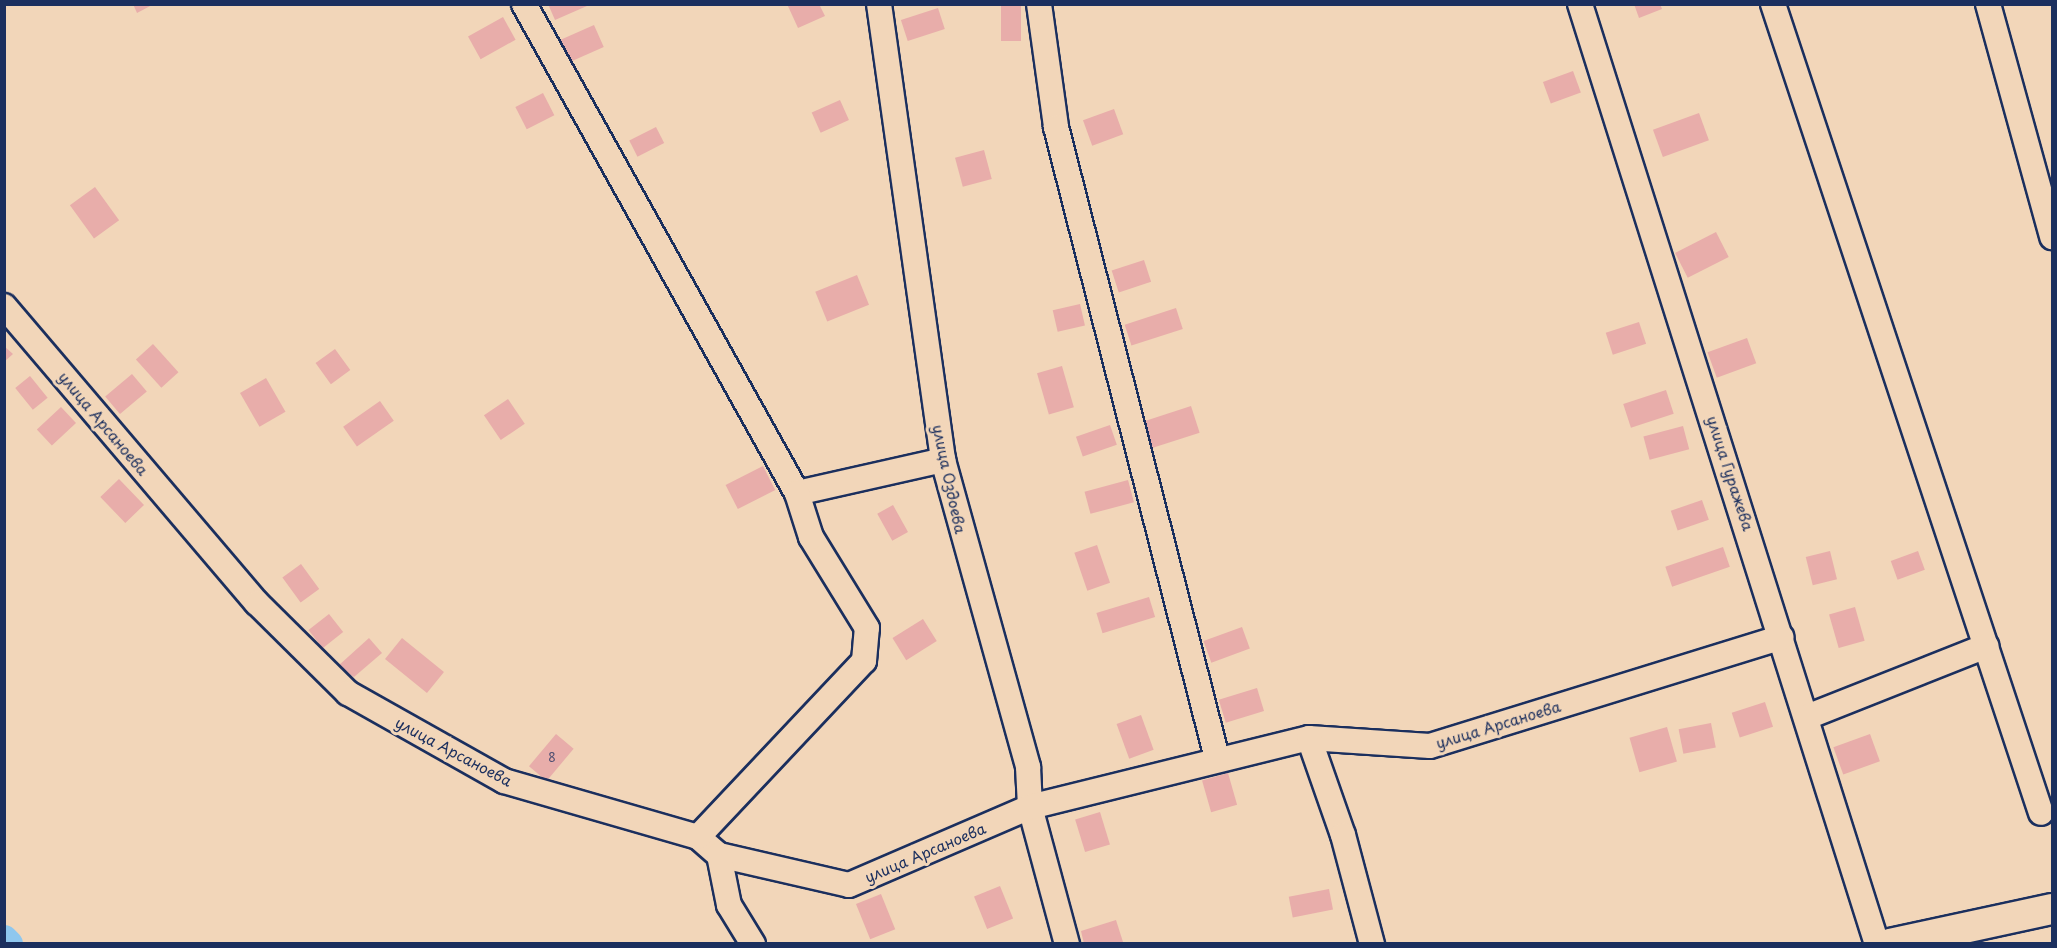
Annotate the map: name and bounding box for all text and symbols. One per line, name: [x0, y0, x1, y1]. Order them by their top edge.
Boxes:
street label: улица Арсаноева: [55, 367, 153, 479]
street label: улица Гуражева: [1704, 413, 1758, 533]
street label: улица Оздоева: [930, 422, 970, 536]
street label: улица Арсаноева: [1433, 696, 1563, 752]
street label: улица Арсаноева: [392, 713, 516, 789]
house number: 8: [548, 751, 556, 765]
street label: улица Арсаноева: [862, 818, 988, 886]

